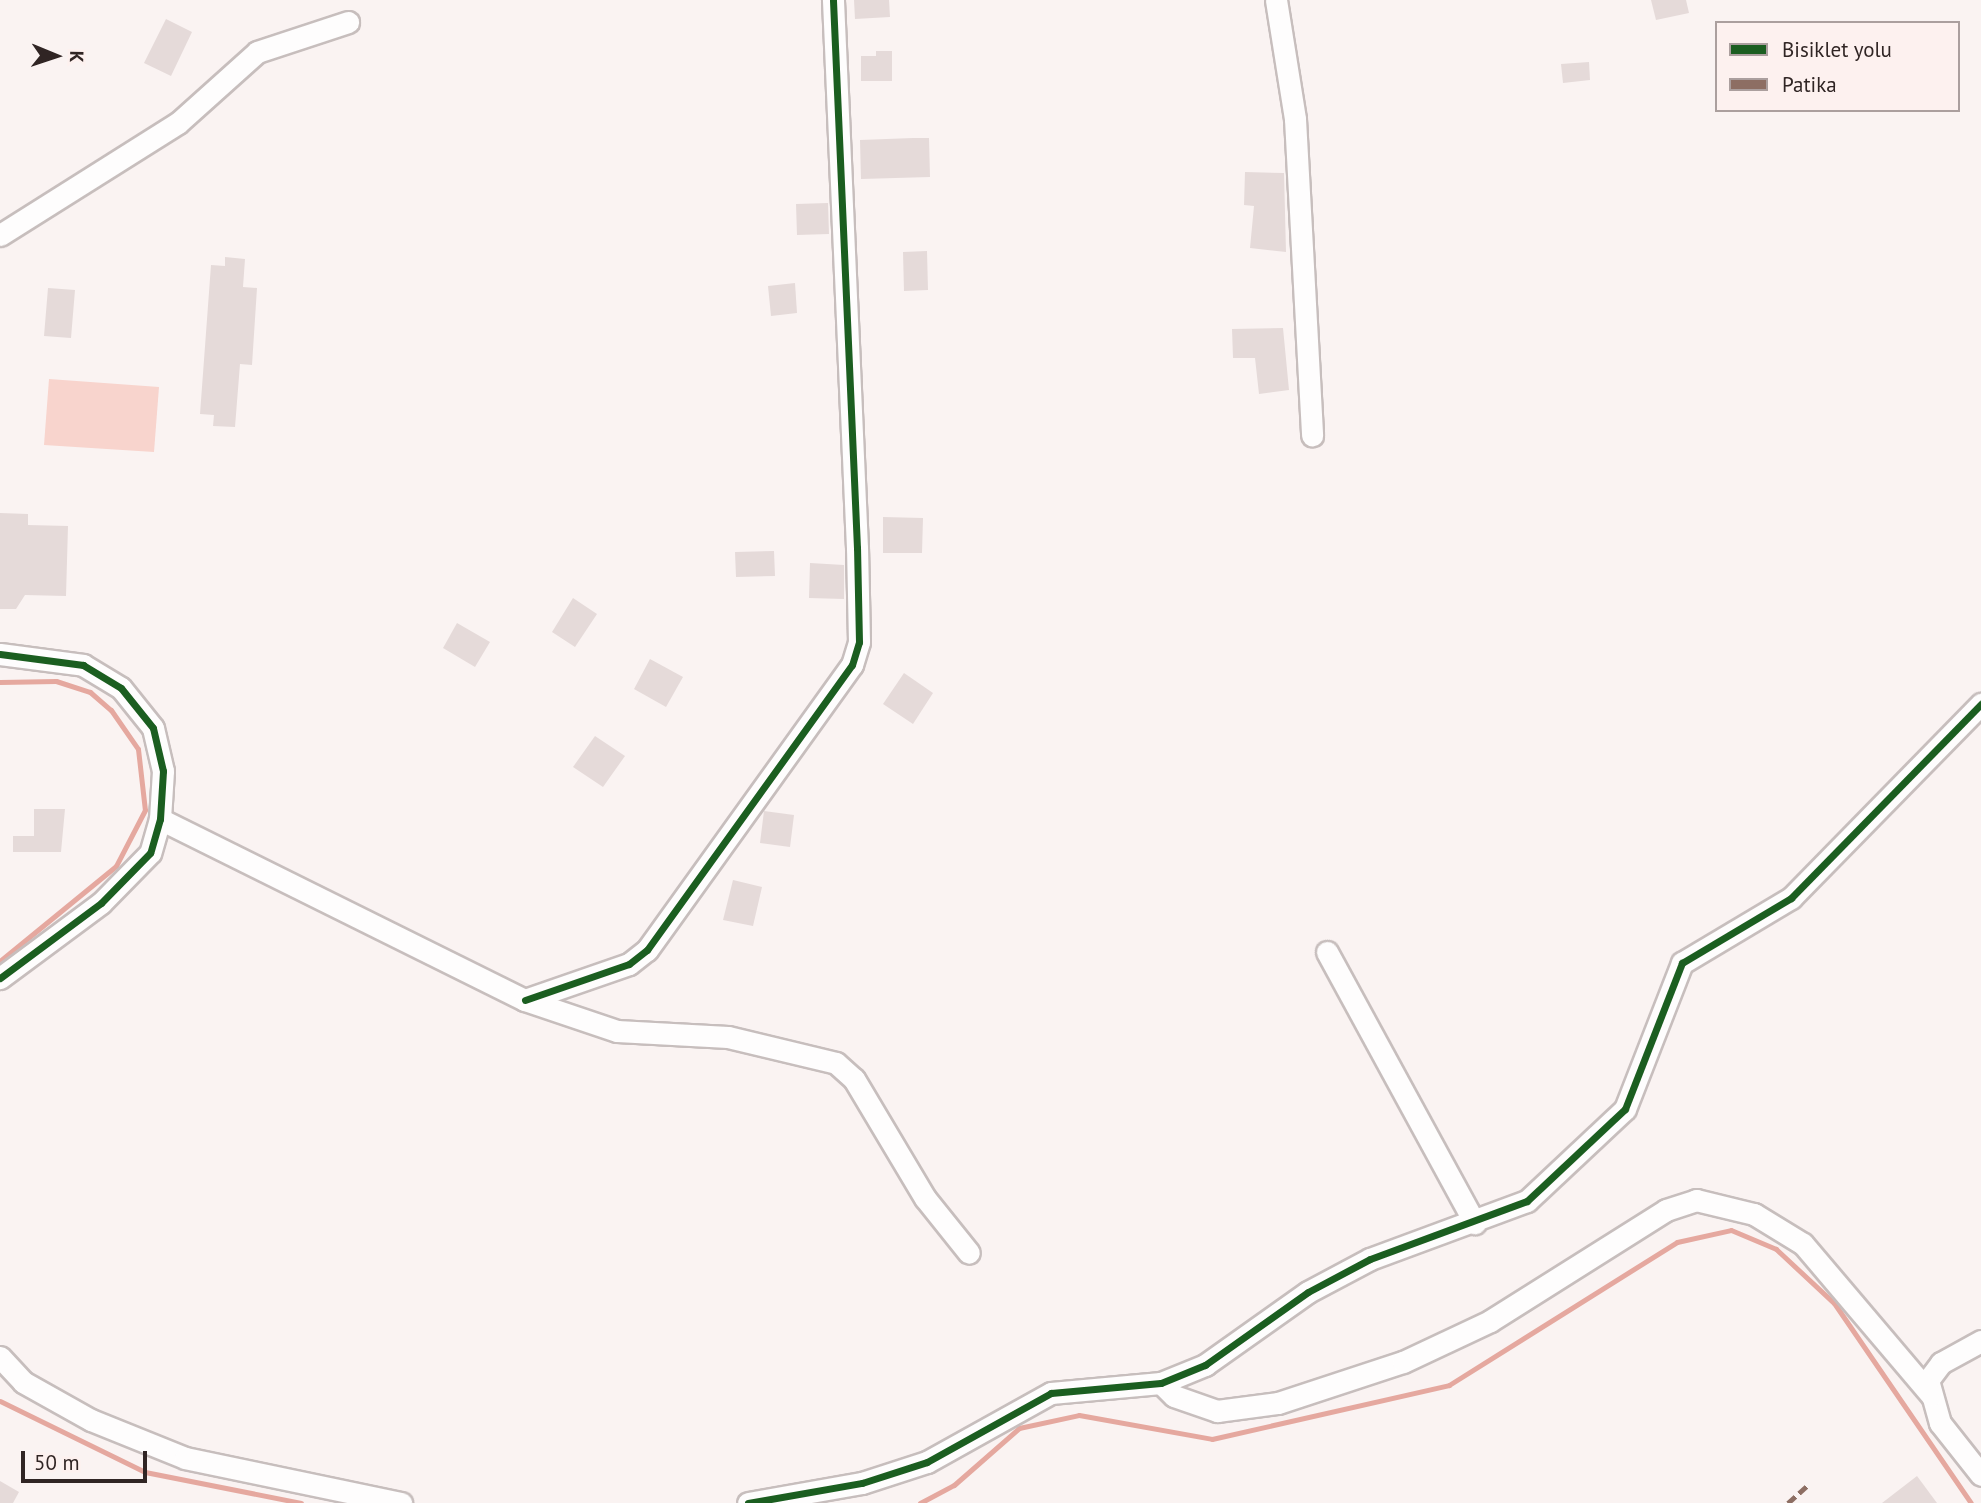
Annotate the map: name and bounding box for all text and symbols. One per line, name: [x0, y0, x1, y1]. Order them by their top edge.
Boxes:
north arrow: [21, 21, 91, 91]
legend: [1715, 21, 1960, 112]
text: Bisiklet yolu: [1782, 36, 1892, 63]
text: K: [65, 50, 89, 63]
text: Patika: [1782, 71, 1837, 98]
scale bar: [24, 1436, 150, 1480]
text: 50 m: [34, 1449, 80, 1476]

